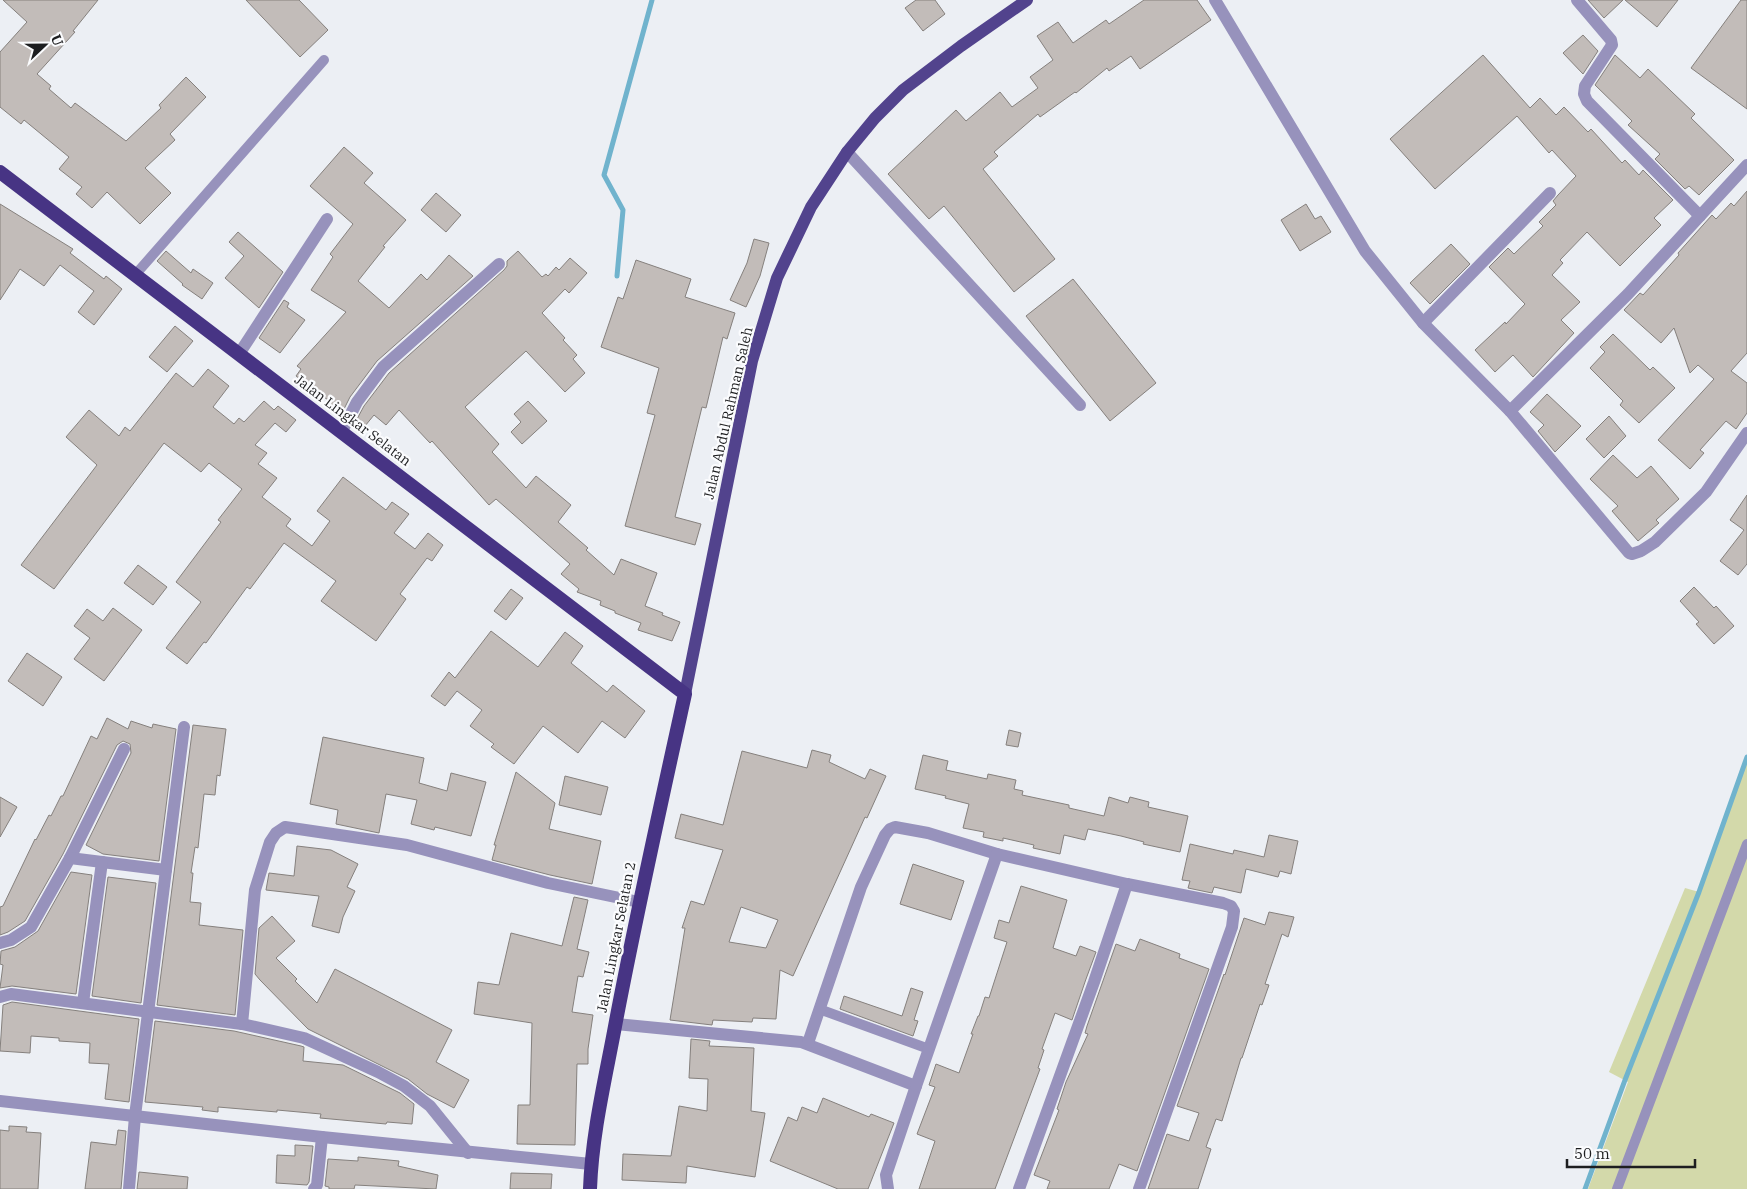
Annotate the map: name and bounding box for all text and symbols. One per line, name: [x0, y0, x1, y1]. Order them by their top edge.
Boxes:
north arrow: [20, 20, 70, 70]
text: U: [47, 32, 67, 49]
street label: Jalan Abdul Rahman Saleh: [699, 325, 757, 501]
street label: Jalan Lingkar Selatan: [291, 370, 415, 470]
street label: Jalan Lingkar Selatan 2: [593, 860, 639, 1014]
scale bar: [1567, 1136, 1694, 1168]
text: 50 m: [1574, 1144, 1610, 1163]

